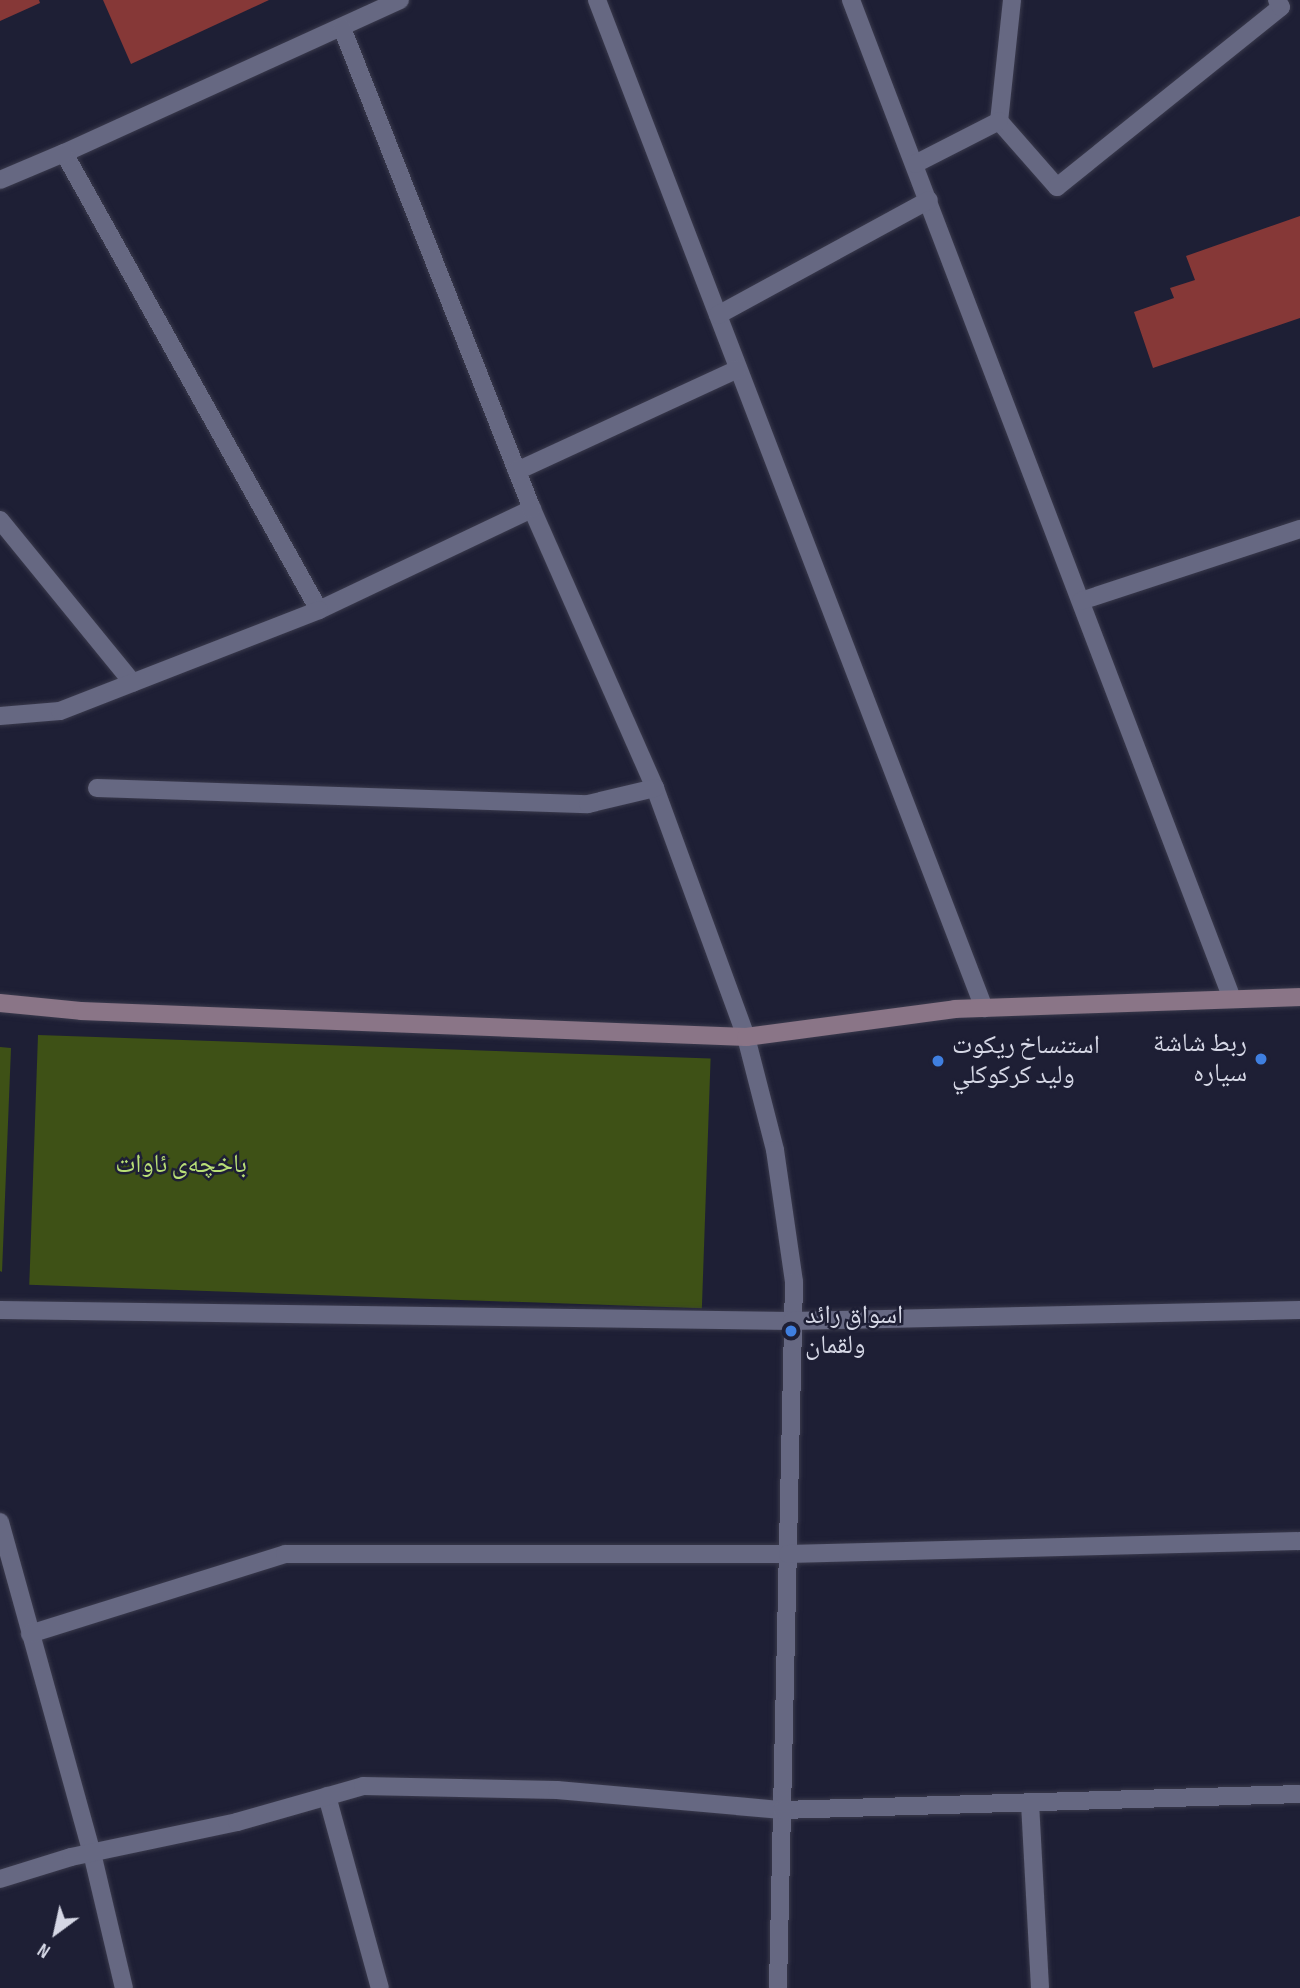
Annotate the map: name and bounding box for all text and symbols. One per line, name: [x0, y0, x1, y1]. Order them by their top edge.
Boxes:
place label: ربط شاشة سياره: [1153, 1028, 1247, 1090]
place label: استنساخ ريكوت وليد كركوكلي: [952, 1030, 1100, 1092]
marker: ربط شاشة سياره: [1253, 1051, 1269, 1067]
marker: استنساخ ريكوت وليد كركوكلي: [930, 1053, 946, 1069]
park label: باخچەی ئاوات: [115, 1149, 247, 1181]
place label: اسواق رائد ولقمان: [805, 1300, 903, 1362]
marker: اسواق رائد ولقمان: [783, 1323, 799, 1339]
north arrow: [21, 1897, 91, 1967]
text: N: [34, 1938, 55, 1962]

